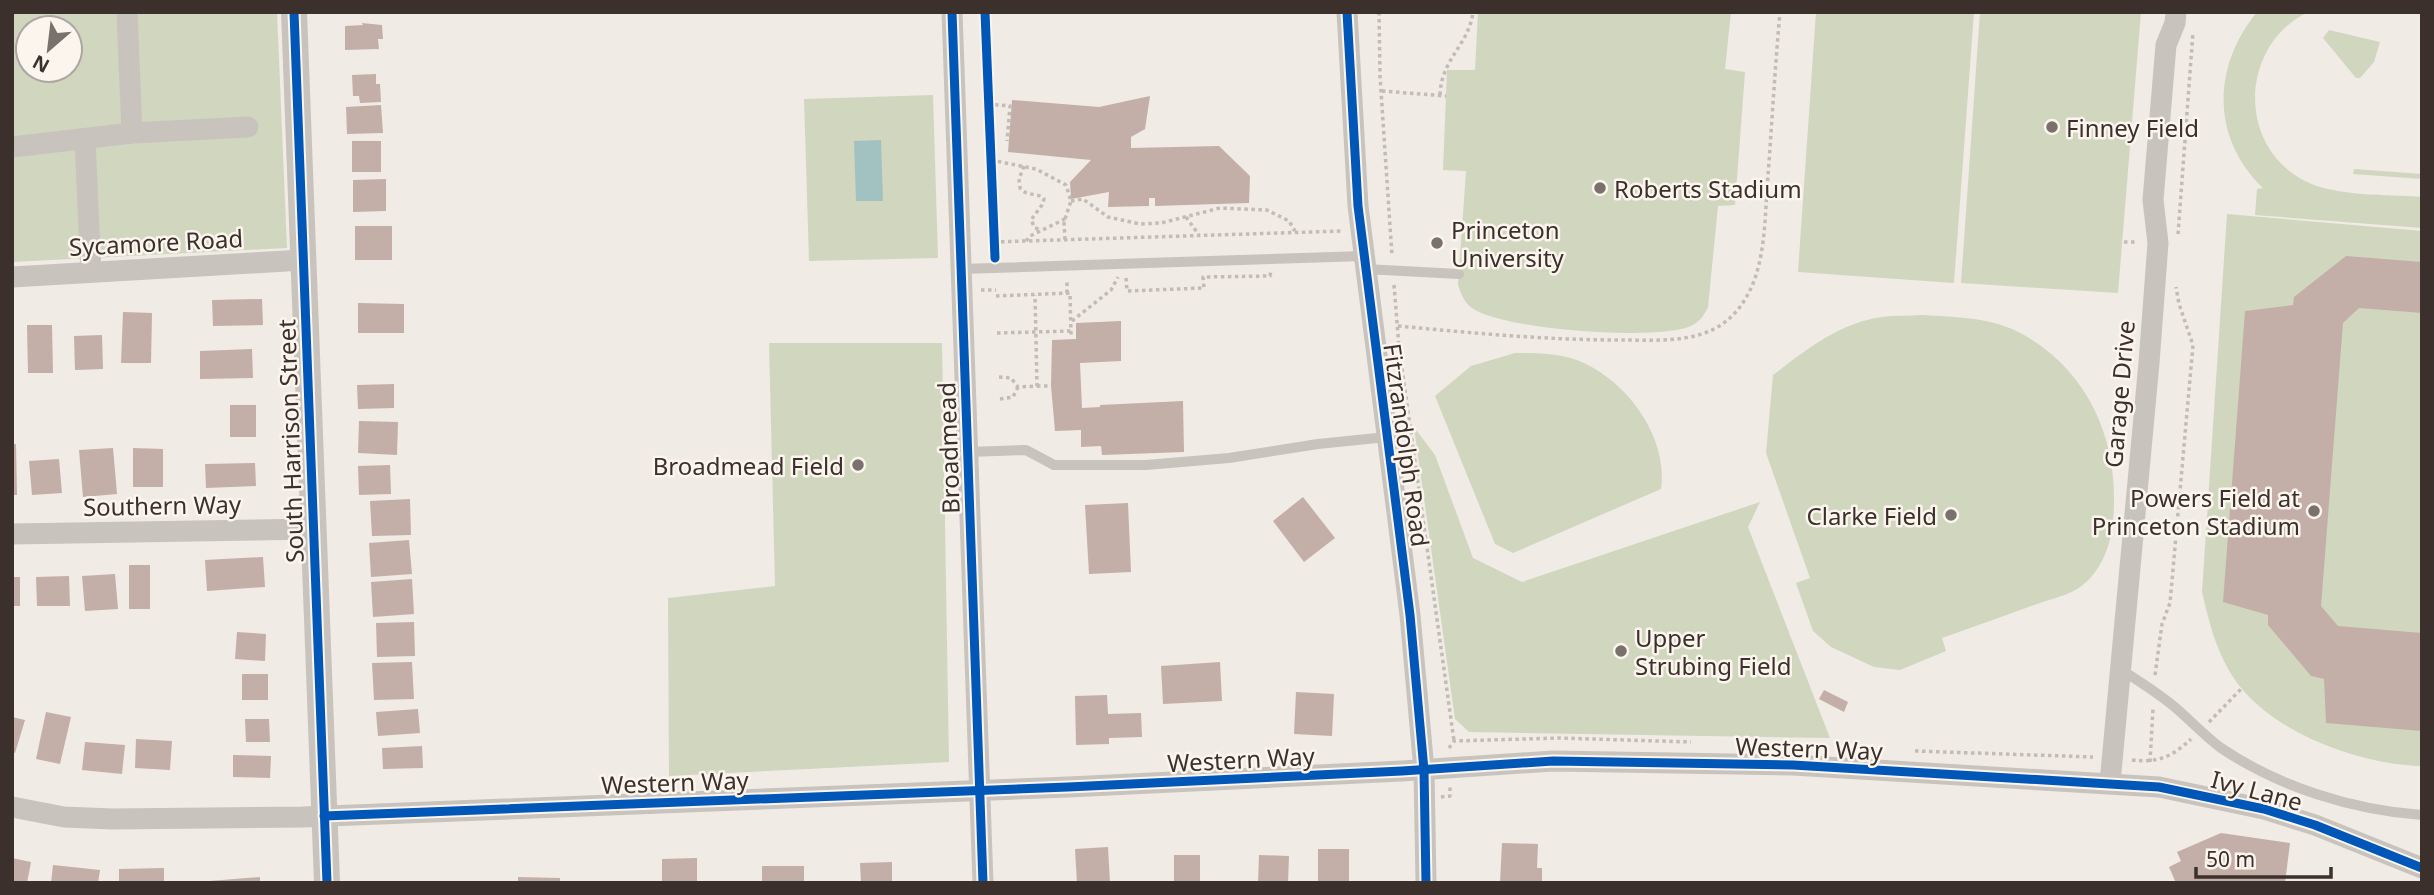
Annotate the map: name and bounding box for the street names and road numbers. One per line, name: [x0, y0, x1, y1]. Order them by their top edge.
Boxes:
street label: Sycamore Road: [68, 221, 244, 263]
street label: South Harrison Street: [269, 318, 311, 563]
street label: Garage Drive: [2096, 319, 2142, 469]
street label: Fitzrandolph Road: [1376, 341, 1438, 549]
street label: Broadmead: [929, 381, 967, 515]
street label: Southern Way: [83, 487, 242, 523]
street label: Western Way: [1735, 729, 1884, 767]
street label: Western Way: [1166, 739, 1316, 779]
street label: Ivy Lane: [2208, 762, 2306, 818]
street label: Western Way: [601, 763, 750, 801]

